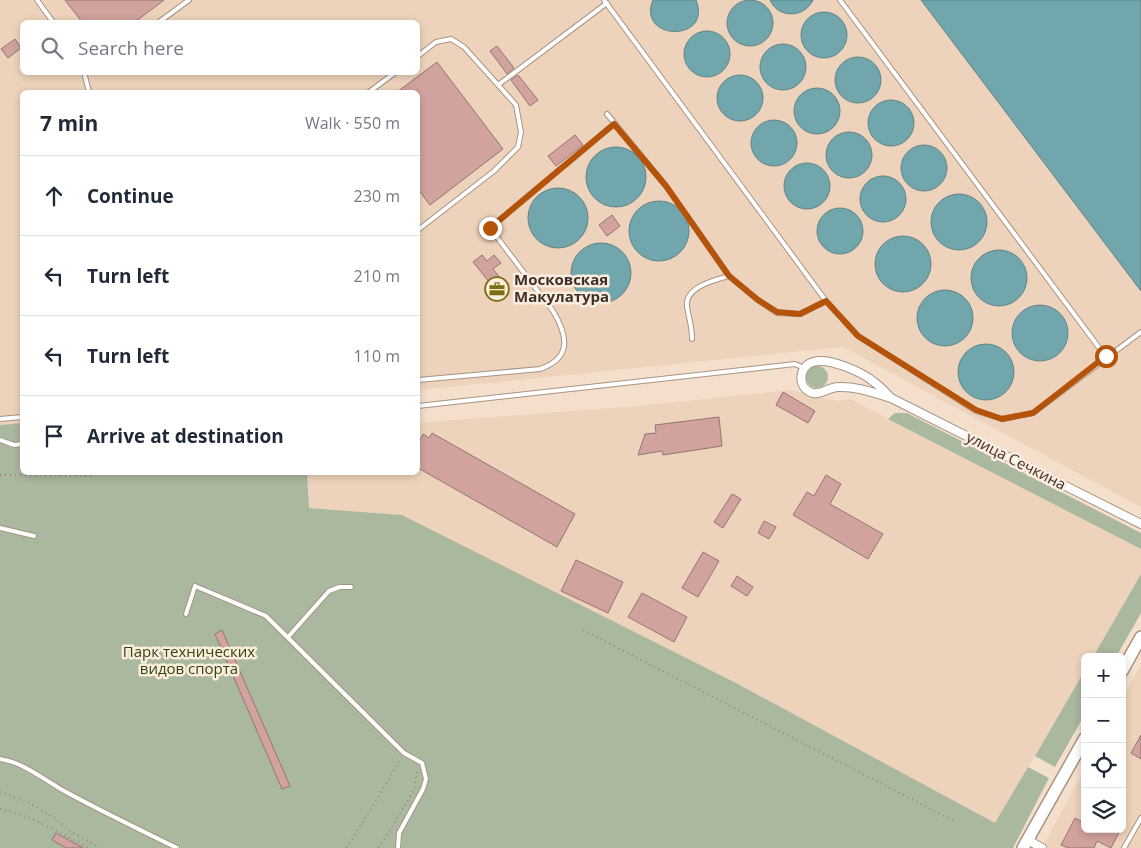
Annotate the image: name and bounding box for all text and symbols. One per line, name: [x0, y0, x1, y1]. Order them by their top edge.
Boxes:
search box: [20, 20, 420, 75]
icon: search: [38, 34, 66, 62]
text: Search here: [78, 35, 184, 61]
text: 7 min: [40, 109, 98, 137]
text: Walk · 550 m: [305, 112, 400, 134]
icon: ahead: [40, 182, 68, 210]
text: Continue: [87, 183, 174, 209]
text: 230 m: [354, 185, 400, 207]
route end: [479, 217, 502, 240]
icon: left: [40, 262, 68, 290]
text: Turn left: [87, 263, 169, 289]
text: 210 m: [354, 265, 400, 287]
place label: Московская Макулатура: [514, 269, 609, 306]
office icon: Московская Макулатура: [484, 276, 510, 302]
icon: left: [40, 342, 68, 370]
text: Turn left: [87, 343, 169, 369]
text: 110 m: [354, 345, 400, 367]
route start: [1095, 345, 1118, 368]
icon: arrive: [40, 422, 68, 450]
text: Arrive at destination: [87, 423, 284, 449]
street label: улица Сечкина: [963, 426, 1070, 494]
park label: Парк технических видов спорта: [123, 641, 255, 678]
map controls: [1081, 653, 1126, 833]
button: +: [1081, 653, 1126, 698]
button: −: [1081, 698, 1126, 743]
button: locate: [1081, 743, 1126, 788]
button: layers: [1081, 788, 1126, 833]

